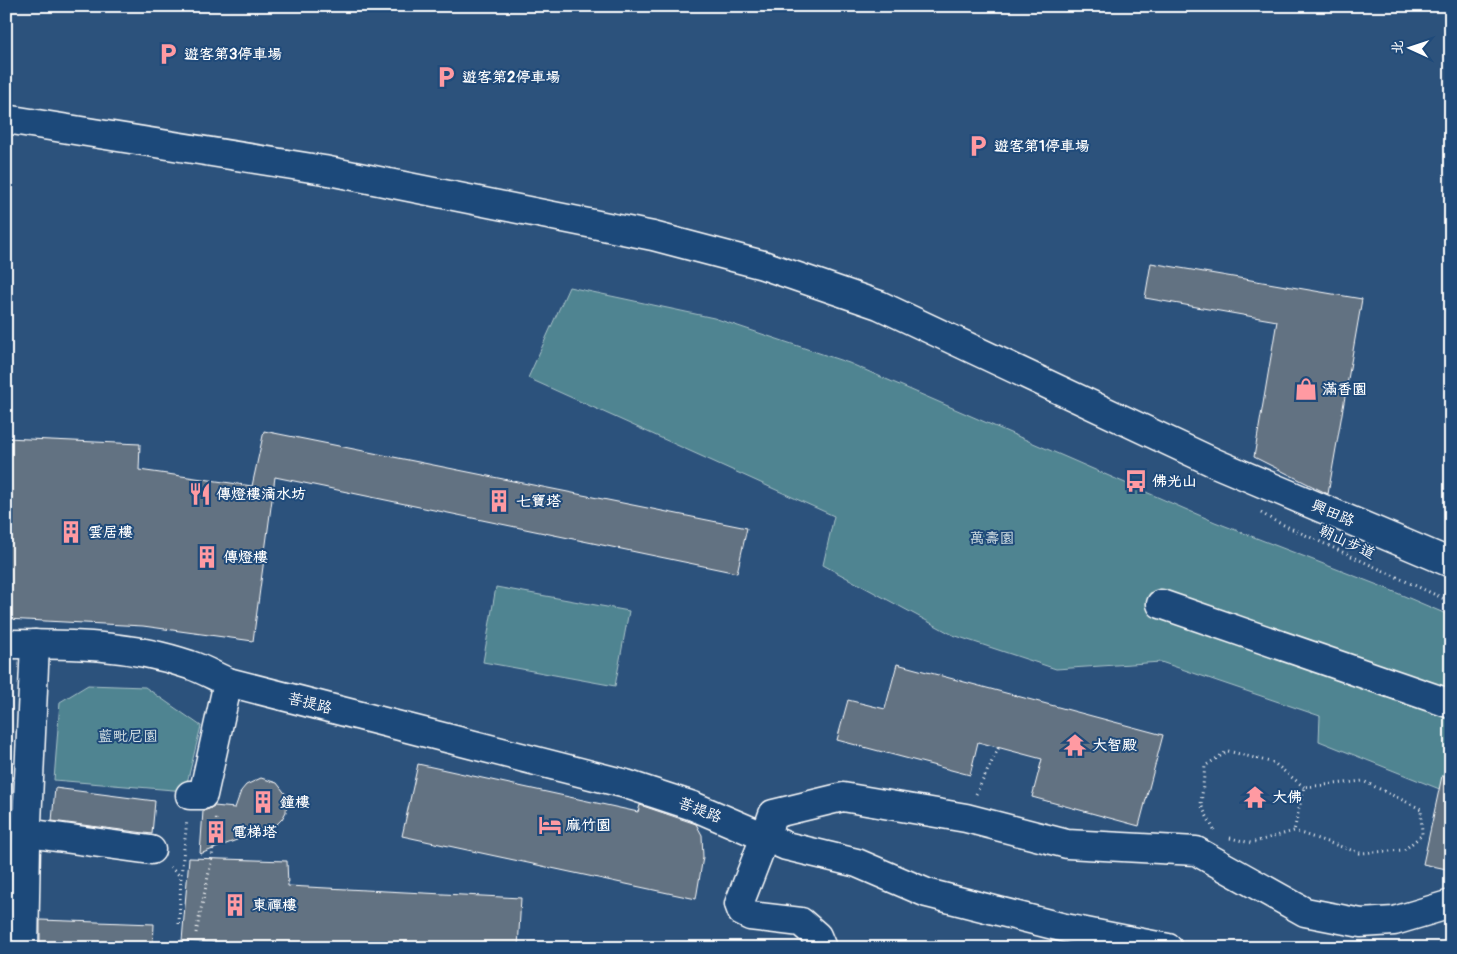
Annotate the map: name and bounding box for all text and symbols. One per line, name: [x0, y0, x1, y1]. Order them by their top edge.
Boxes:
north arrow: [1384, 22, 1434, 72]
text: 北: [1389, 40, 1406, 55]
parking icon: 遊客第3停車場: [155, 41, 181, 67]
place label: 遊客第3停車場: [184, 45, 282, 64]
parking icon: 遊客第2停車場: [433, 64, 459, 90]
place label: 遊客第2停車場: [462, 68, 560, 87]
parking icon: 遊客第1停車場: [965, 133, 991, 159]
place label: 遊客第1停車場: [994, 137, 1090, 156]
shop icon: 滿香園: [1293, 376, 1319, 402]
place label: 滿香園: [1322, 380, 1367, 399]
bus stop icon: 佛光山: [1123, 468, 1149, 494]
place label: 佛光山: [1152, 472, 1197, 491]
restaurant icon: 傳燈樓滴水坊: [187, 481, 213, 507]
place label: 傳燈樓滴水坊: [216, 485, 306, 504]
building icon: 七寶塔: [486, 488, 512, 514]
place label: 七寶塔: [516, 492, 561, 511]
street label: 興田路: [1308, 496, 1357, 531]
building icon: 雲居樓: [58, 519, 84, 545]
street label: 朝山步道: [1316, 521, 1378, 564]
place label: 雲居樓: [88, 523, 133, 542]
park label: 萬壽園: [969, 529, 1015, 548]
building icon: 傳燈樓: [194, 544, 220, 570]
place label: 傳燈樓: [223, 548, 268, 567]
street label: 菩提路: [286, 689, 334, 718]
park label: 藍毗尼園: [98, 727, 158, 746]
temple icon: 大智殿: [1062, 732, 1088, 758]
place label: 大智殿: [1092, 736, 1137, 755]
temple icon: 大佛: [1242, 784, 1268, 810]
place label: 大佛: [1272, 788, 1302, 807]
building icon: 鐘樓: [250, 789, 276, 815]
place label: 鐘樓: [280, 793, 310, 812]
street label: 菩提路: [675, 794, 724, 827]
hotel icon: 麻竹園: [537, 812, 563, 838]
place label: 麻竹園: [566, 816, 611, 835]
building icon: 電梯塔: [203, 819, 229, 845]
place label: 電梯塔: [232, 823, 277, 842]
building icon: 東禪樓: [222, 892, 248, 918]
place label: 東禪樓: [252, 896, 297, 915]

